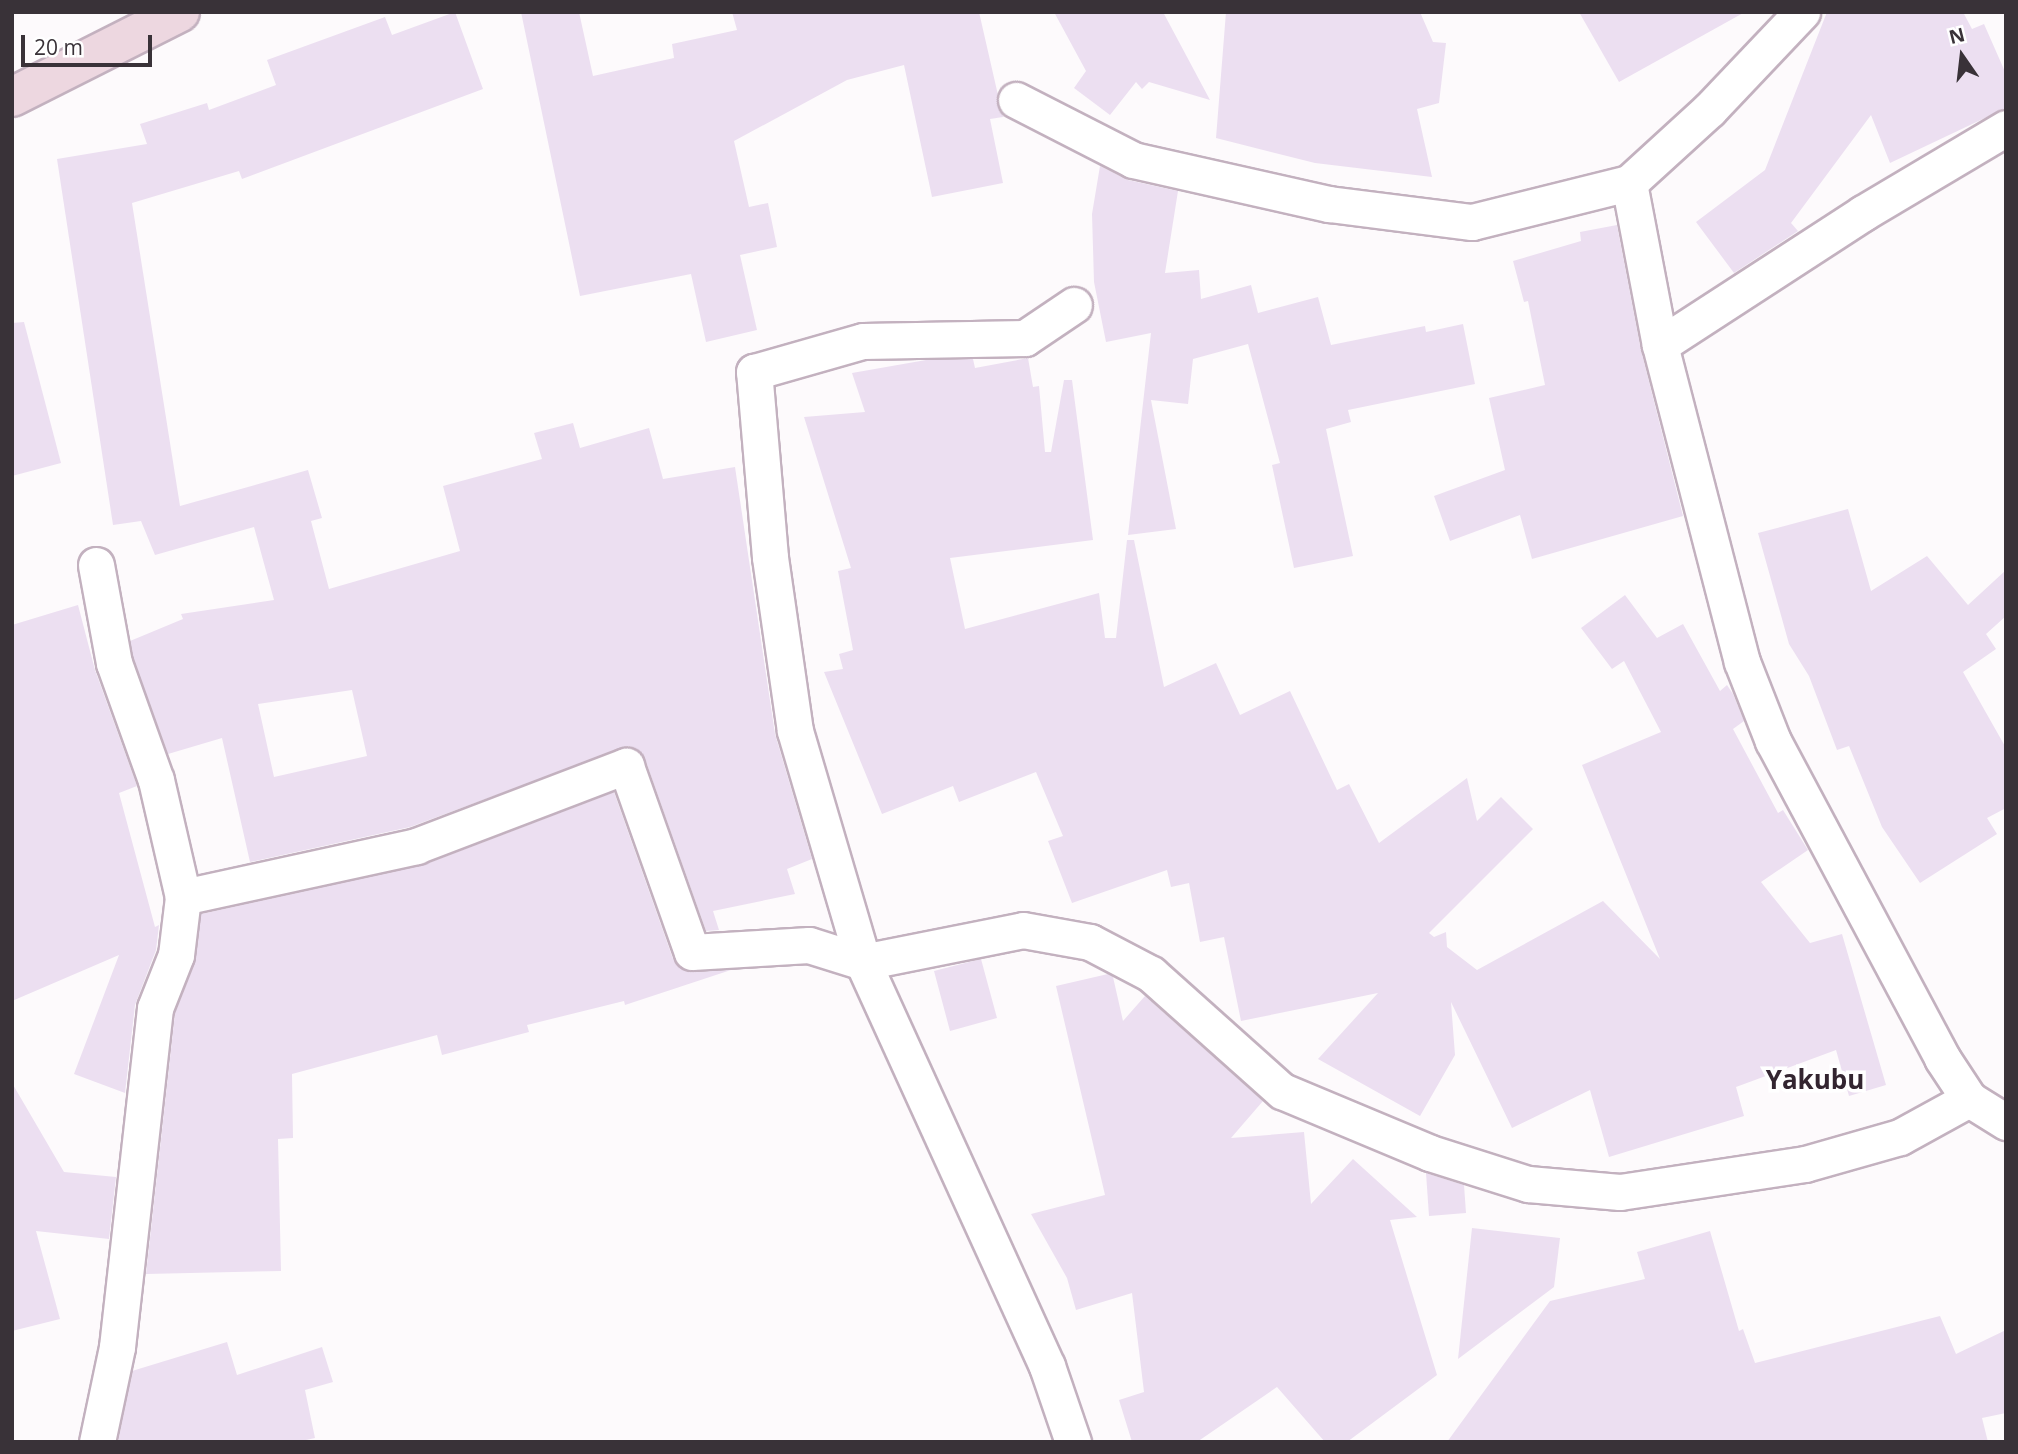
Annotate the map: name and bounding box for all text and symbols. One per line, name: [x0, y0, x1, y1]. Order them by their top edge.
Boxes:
scale bar: [24, 21, 156, 65]
north arrow: [1927, 21, 1997, 91]
text: N: [1946, 21, 1968, 50]
text: 20 m: [34, 33, 83, 61]
district label: Yakubu: [1766, 1064, 1864, 1096]

